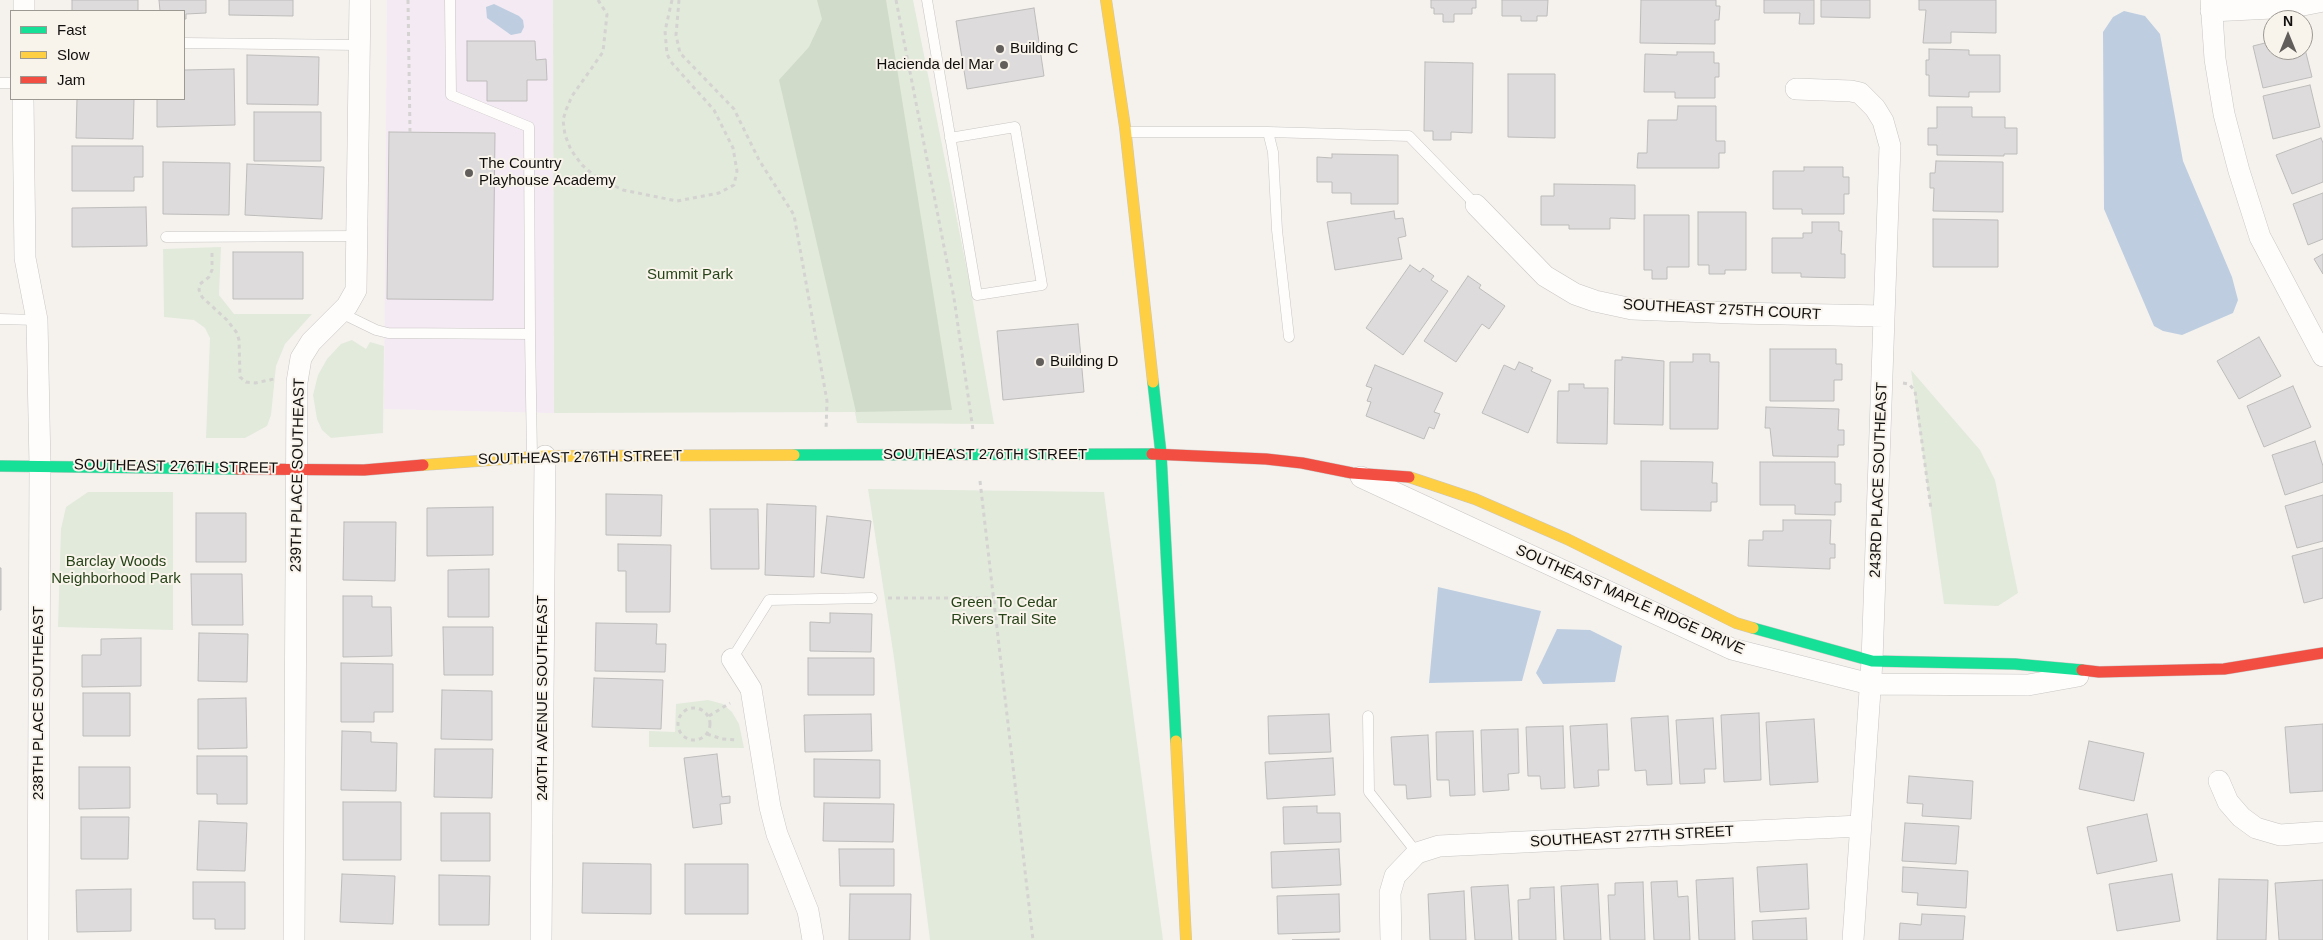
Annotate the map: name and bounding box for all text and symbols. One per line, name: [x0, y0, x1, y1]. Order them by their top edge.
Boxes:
legend: [10, 10, 185, 100]
north arrow: [2263, 10, 2313, 60]
text: N: [2283, 13, 2293, 29]
text: Fast: [57, 21, 86, 38]
place label: Building C: [1010, 40, 1078, 58]
marker: Building C: [994, 43, 1006, 55]
text: Slow: [57, 46, 90, 63]
place label: Hacienda del Mar: [876, 56, 994, 74]
marker: Hacienda del Mar: [998, 59, 1010, 71]
text: Jam: [57, 71, 85, 88]
place label: The Country Playhouse Academy: [479, 155, 616, 190]
marker: The Country Playhouse Academy: [463, 167, 475, 179]
park label: Summit Park: [647, 266, 733, 284]
street label: SOUTHEAST 275TH COURT: [1623, 296, 1821, 324]
place label: Building D: [1050, 353, 1118, 371]
marker: Building D: [1034, 356, 1046, 368]
street label: 239TH PLACE SOUTHEAST: [287, 378, 309, 572]
street label: 243RD PLACE SOUTHEAST: [1867, 382, 1891, 578]
street label: SOUTHEAST 276TH STREET: [883, 446, 1087, 464]
street label: SOUTHEAST 276TH STREET: [478, 447, 682, 469]
street label: SOUTHEAST 276TH STREET: [74, 456, 278, 478]
street label: SOUTHEAST MAPLE RIDGE DRIVE: [1513, 541, 1747, 659]
park label: Barclay Woods Neighborhood Park: [51, 553, 181, 588]
park label: Green To Cedar Rivers Trail Site: [951, 594, 1057, 629]
street label: 240TH AVENUE SOUTHEAST: [534, 595, 552, 801]
street label: 238TH PLACE SOUTHEAST: [30, 606, 48, 800]
street label: SOUTHEAST 277TH STREET: [1530, 823, 1734, 851]

